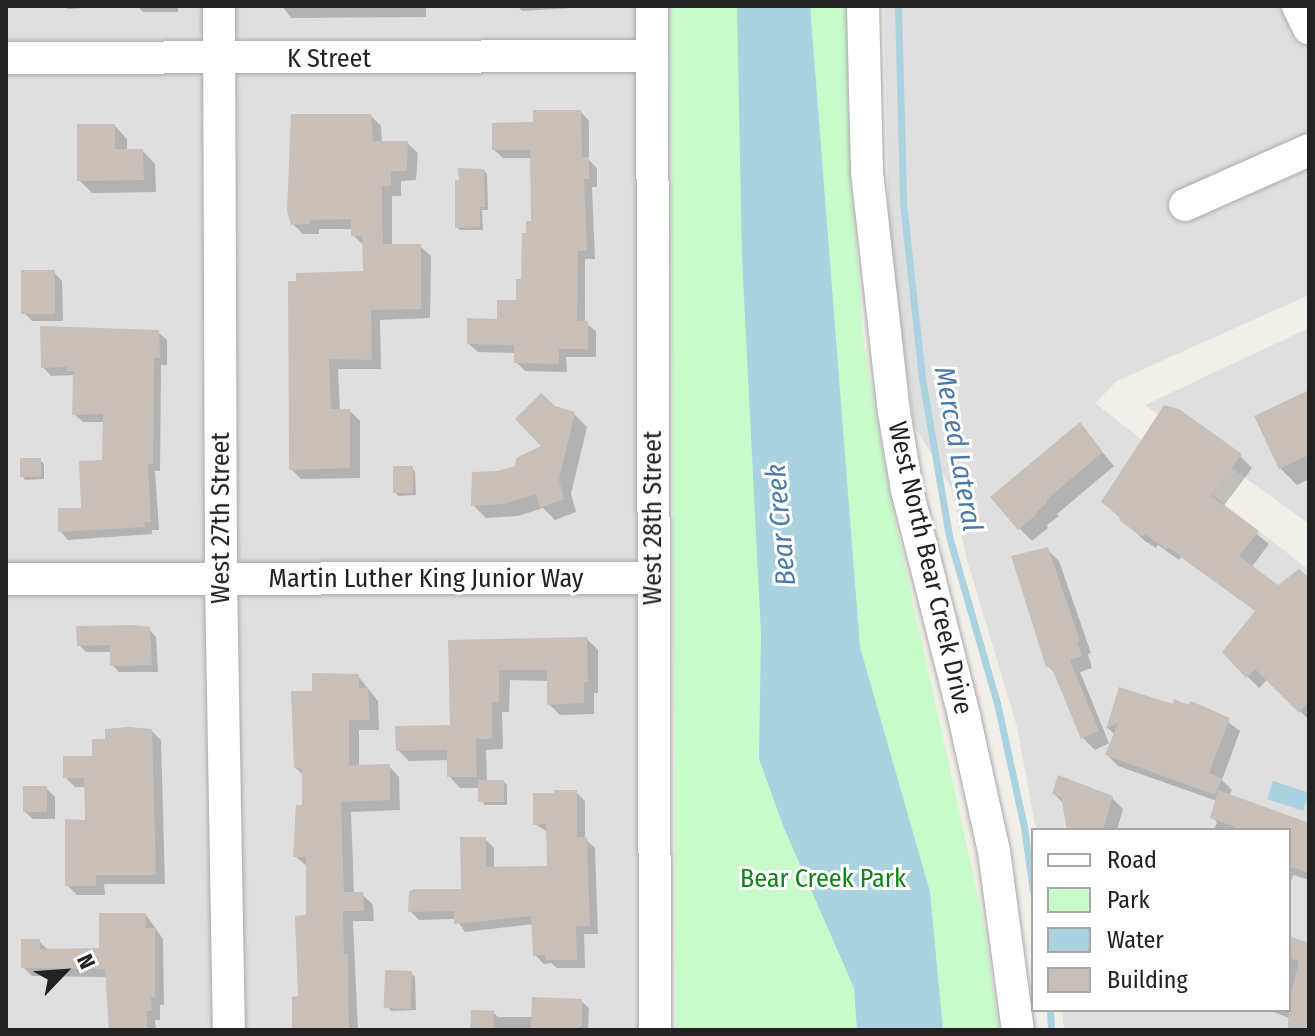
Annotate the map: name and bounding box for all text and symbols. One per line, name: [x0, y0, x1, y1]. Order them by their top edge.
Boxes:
street label: K Street: [287, 43, 371, 75]
water label: Merced Lateral: [927, 364, 989, 534]
street label: West North Bear Creek Drive: [881, 419, 979, 717]
street label: West 28th Street: [637, 431, 669, 605]
street label: West 27th Street: [205, 432, 237, 604]
water label: Bear Creek: [759, 463, 803, 587]
street label: Martin Luther King Junior Way: [269, 563, 583, 595]
legend: [1031, 828, 1291, 1012]
text: Road: [1107, 846, 1157, 874]
park label: Bear Creek Park: [740, 863, 906, 895]
text: Park: [1107, 886, 1150, 914]
text: Water: [1107, 926, 1164, 954]
north arrow: [24, 932, 104, 1012]
text: N: [71, 950, 101, 973]
text: Building: [1107, 966, 1188, 994]

